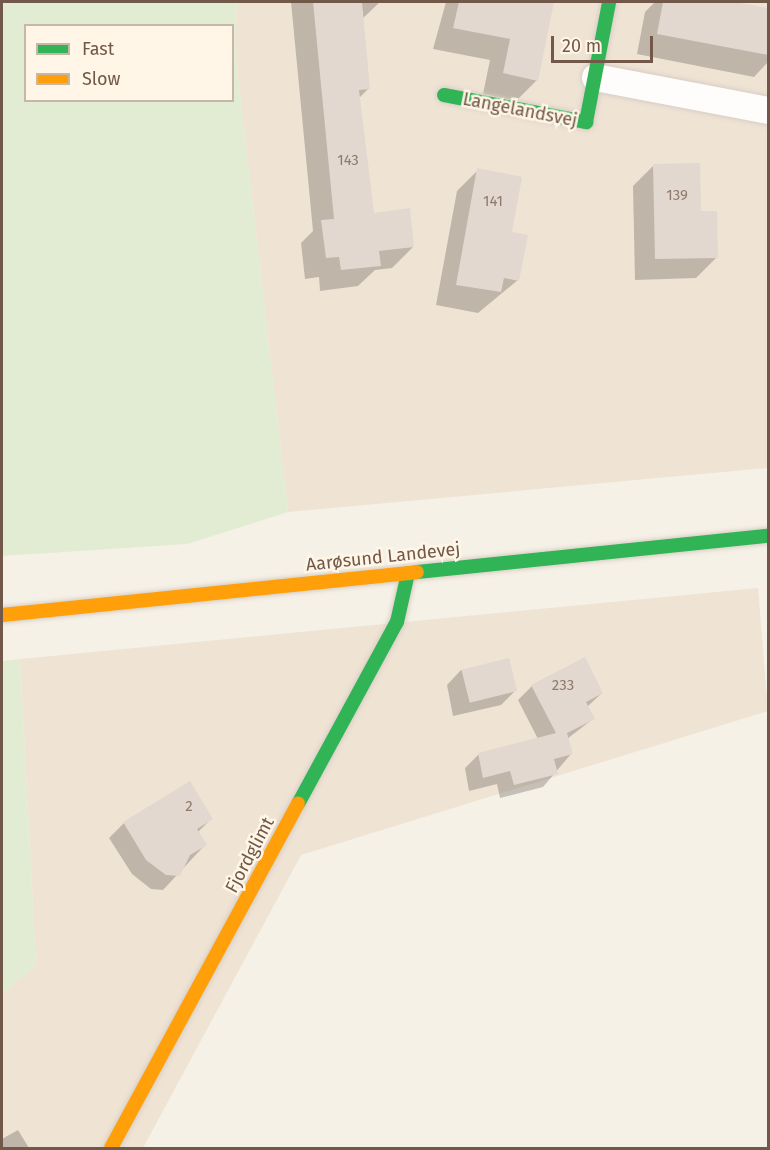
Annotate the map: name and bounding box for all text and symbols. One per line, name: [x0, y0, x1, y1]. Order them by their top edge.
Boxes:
legend: [24, 24, 234, 102]
scale bar: [554, 24, 656, 62]
text: 20 m: [562, 35, 601, 57]
text: Fast: [82, 38, 114, 60]
text: Slow: [82, 68, 120, 90]
street label: Langelandsvej: [461, 88, 579, 132]
house number: 143: [337, 152, 359, 170]
house number: 139: [666, 187, 688, 205]
house number: 141: [483, 193, 503, 211]
street label: Aarøsund Landevej: [305, 538, 461, 576]
house number: 233: [552, 677, 574, 695]
house number: 2: [185, 798, 193, 816]
street label: Fjordglimt: [221, 813, 279, 897]

